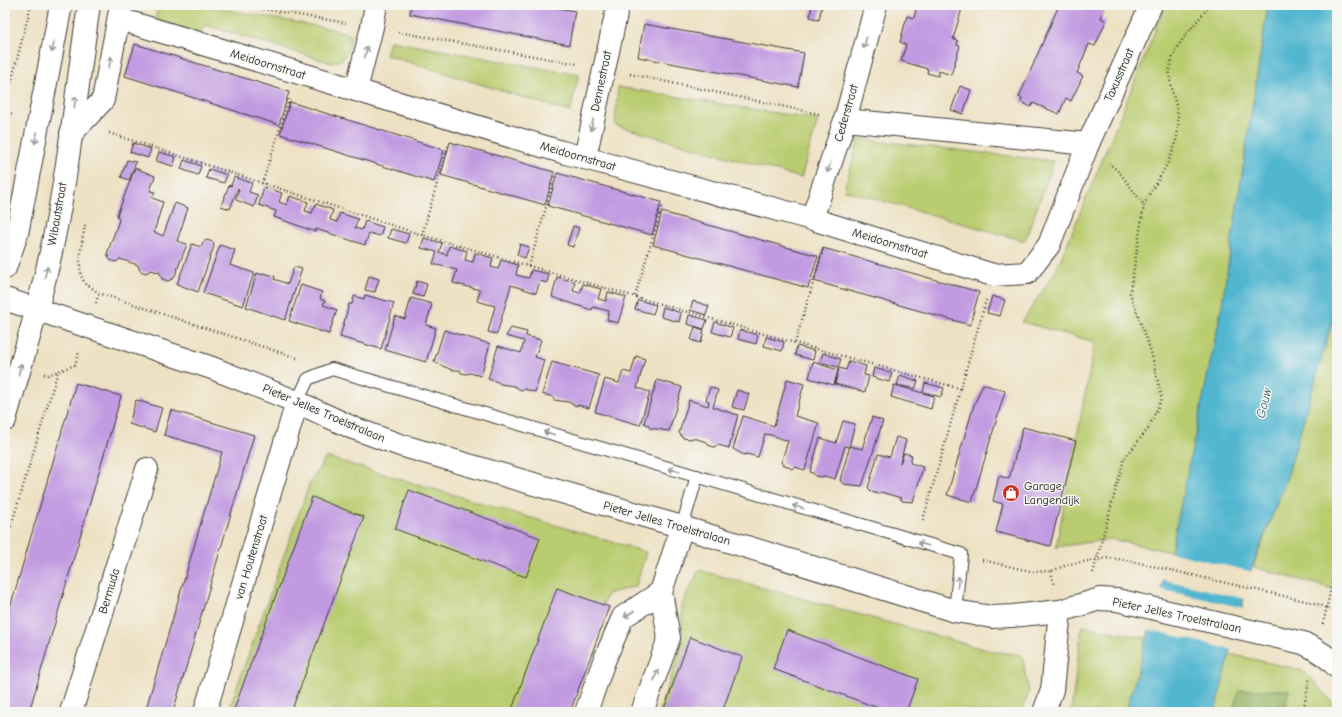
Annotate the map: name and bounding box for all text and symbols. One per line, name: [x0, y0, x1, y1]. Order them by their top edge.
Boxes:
one-way arrow: [861, 36, 868, 49]
one-way arrow: [49, 40, 57, 53]
street label: Meidoornstraat: [229, 46, 308, 82]
one-way arrow: [362, 46, 370, 59]
street label: Taxusstraat: [1101, 46, 1137, 104]
street label: Dennestraat: [588, 49, 614, 113]
one-way arrow: [107, 56, 115, 69]
street label: Cederstraat: [831, 82, 861, 143]
one-way arrow: [71, 96, 79, 109]
one-way arrow: [587, 118, 595, 131]
one-way arrow: [31, 131, 39, 144]
street label: Meidoornstraat: [539, 139, 618, 174]
one-way arrow: [825, 161, 832, 174]
street label: Wibautstraat: [45, 181, 70, 247]
street label: Meidoornstraat: [851, 225, 930, 261]
one-way arrow: [43, 266, 50, 279]
one-way arrow: [16, 362, 24, 375]
street label: Pieter Jelles Troelstralaan: [261, 381, 387, 445]
water label: Gouw: [1252, 385, 1275, 420]
one-way arrow: [543, 429, 556, 436]
one-way arrow: [668, 466, 681, 473]
place label: Garage Langendijk: [1024, 479, 1080, 507]
shop icon: Garage Langendijk: [1001, 483, 1021, 503]
street label: Pieter Jelles Troelstralaan: [602, 498, 732, 548]
one-way arrow: [792, 503, 805, 510]
street label: van Houtenstraat: [231, 513, 271, 602]
one-way arrow: [917, 540, 930, 547]
street label: Bermuda: [95, 567, 123, 615]
one-way arrow: [954, 576, 961, 589]
street label: Pieter Jelles Troelstralaan: [1111, 594, 1243, 636]
one-way arrow: [623, 609, 634, 618]
one-way arrow: [652, 670, 660, 682]

